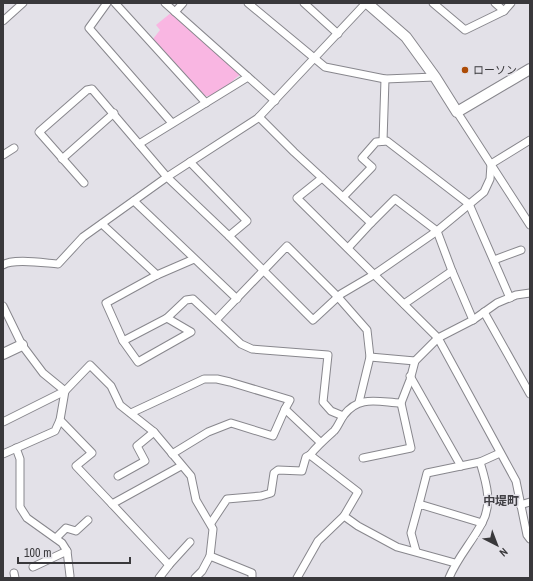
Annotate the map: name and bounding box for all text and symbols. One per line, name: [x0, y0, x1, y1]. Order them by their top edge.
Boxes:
place label: ローソン: [473, 63, 517, 77]
marker: ローソン: [460, 65, 470, 75]
district label: 中堤町: [483, 493, 519, 509]
north arrow: [477, 525, 517, 565]
scale bar: [18, 539, 130, 565]
text: 100 m: [24, 545, 51, 561]
text: N: [497, 545, 511, 560]

